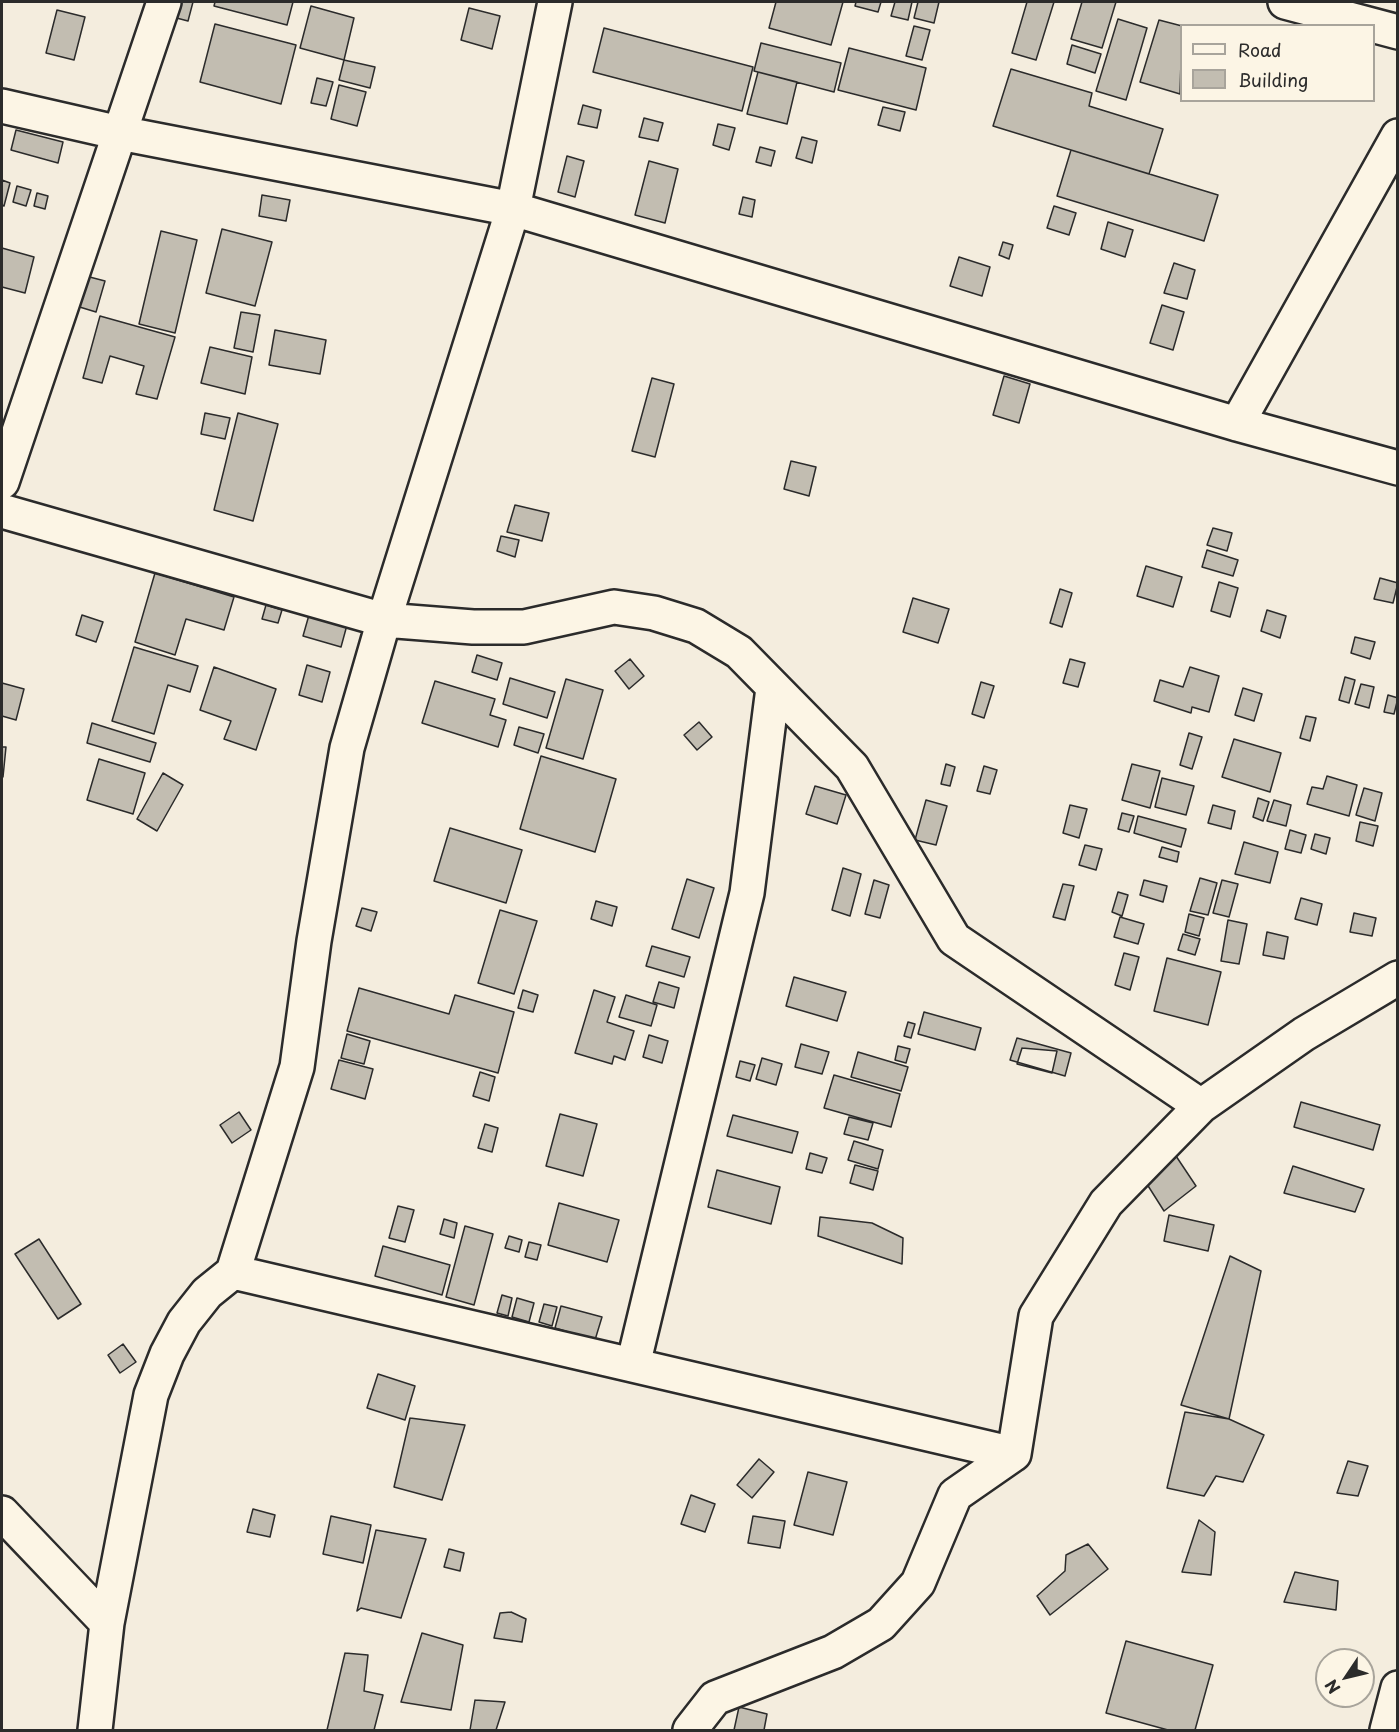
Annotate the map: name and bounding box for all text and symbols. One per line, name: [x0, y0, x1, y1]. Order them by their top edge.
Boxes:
legend: [1180, 24, 1375, 102]
text: Road: [1238, 36, 1282, 63]
text: Building: [1238, 66, 1308, 93]
north arrow: [1315, 1648, 1375, 1708]
text: N: [1318, 1675, 1345, 1699]

